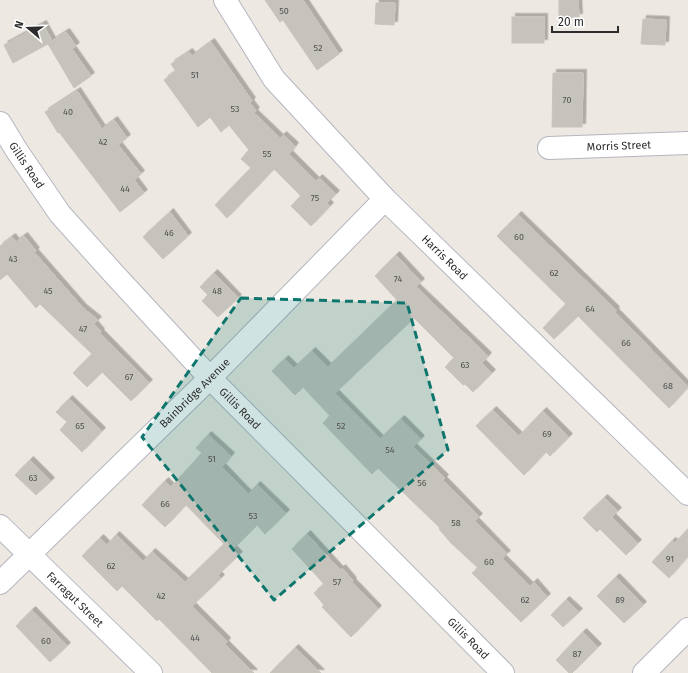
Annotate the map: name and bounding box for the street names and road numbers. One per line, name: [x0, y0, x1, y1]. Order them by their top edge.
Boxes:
street label: Morris Street: [586, 138, 651, 153]
street label: Gillis Road: [7, 140, 47, 191]
street label: Harris Road: [419, 232, 470, 282]
street label: Bainbridge Avenue: [157, 355, 232, 430]
street label: Gillis Road: [217, 385, 263, 432]
street label: Farragut Street: [44, 569, 106, 630]
street label: Gillis Road: [445, 615, 492, 662]

